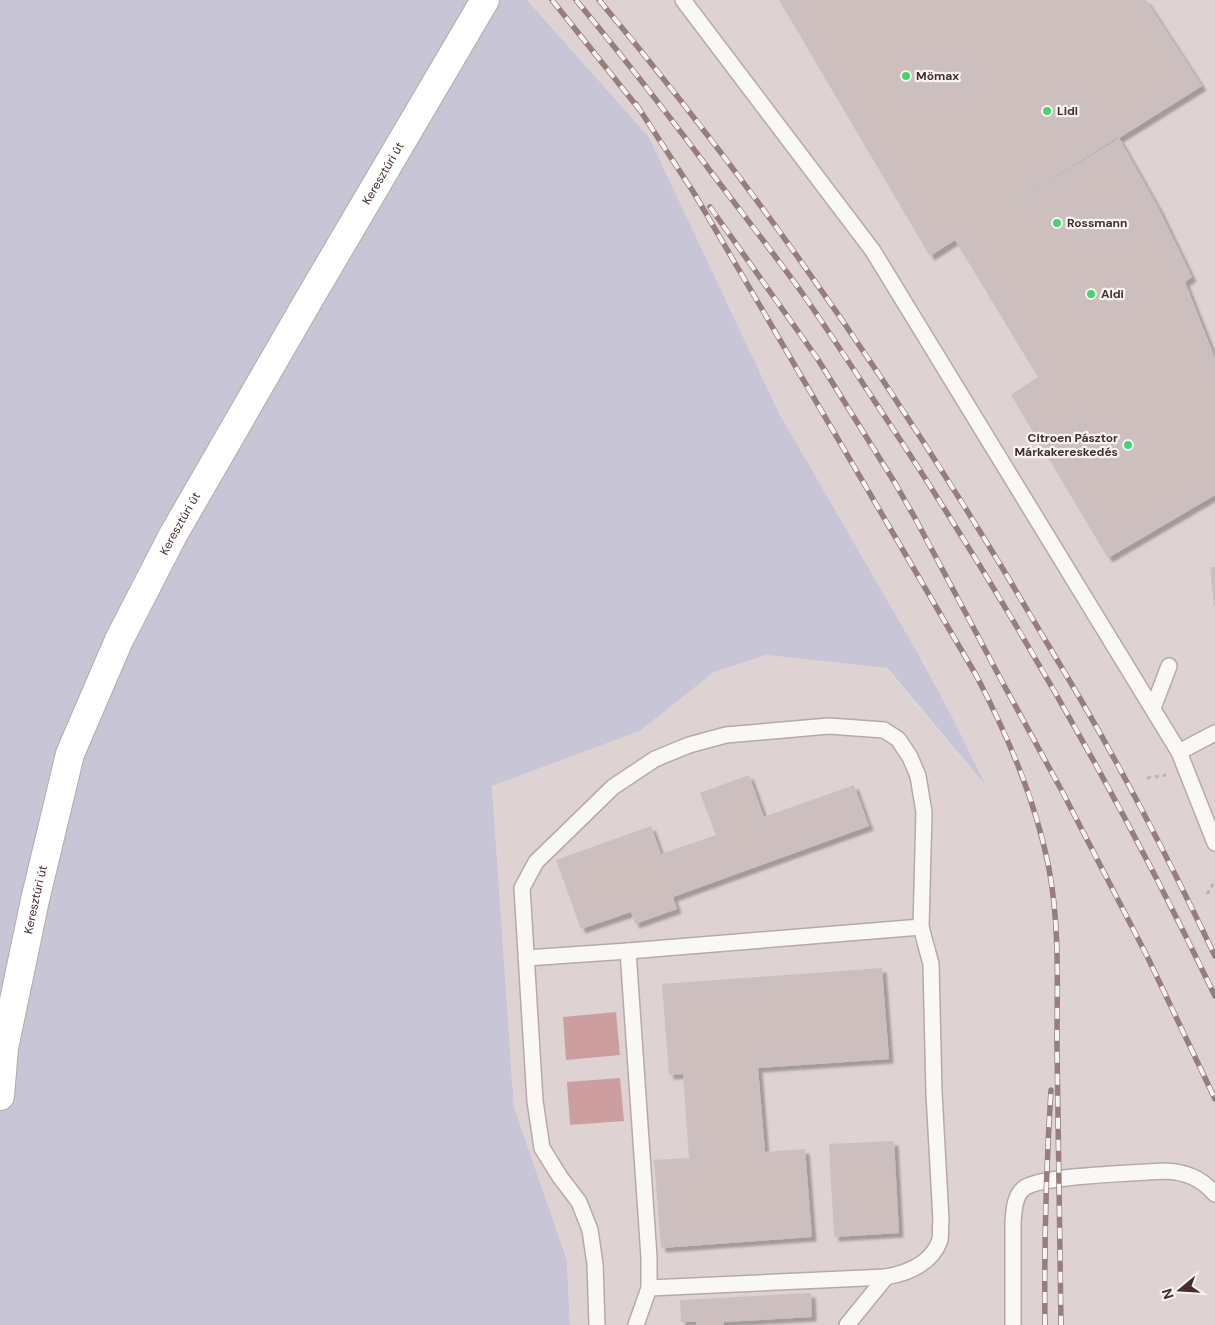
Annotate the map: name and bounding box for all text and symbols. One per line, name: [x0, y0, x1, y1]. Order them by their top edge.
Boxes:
place label: Mömax: [916, 68, 959, 84]
marker: Mömax: [900, 70, 912, 82]
place label: Lidl: [1057, 103, 1078, 119]
marker: Lidl: [1041, 105, 1053, 117]
street label: Keresztúri út: [359, 139, 408, 207]
place label: Rossmann: [1067, 215, 1127, 231]
marker: Rossmann: [1051, 217, 1063, 229]
place label: Aldi: [1101, 286, 1124, 302]
marker: Aldi: [1085, 288, 1097, 300]
place label: Citroen Pásztor Márkakereskedés: [1014, 430, 1118, 460]
marker: Citroen Pásztor Márkakereskedés: [1122, 439, 1134, 451]
street label: Keresztúri út: [156, 489, 204, 558]
street label: Keresztúri út: [20, 863, 51, 935]
north arrow: [1155, 1265, 1205, 1315]
text: N: [1157, 1286, 1178, 1302]

